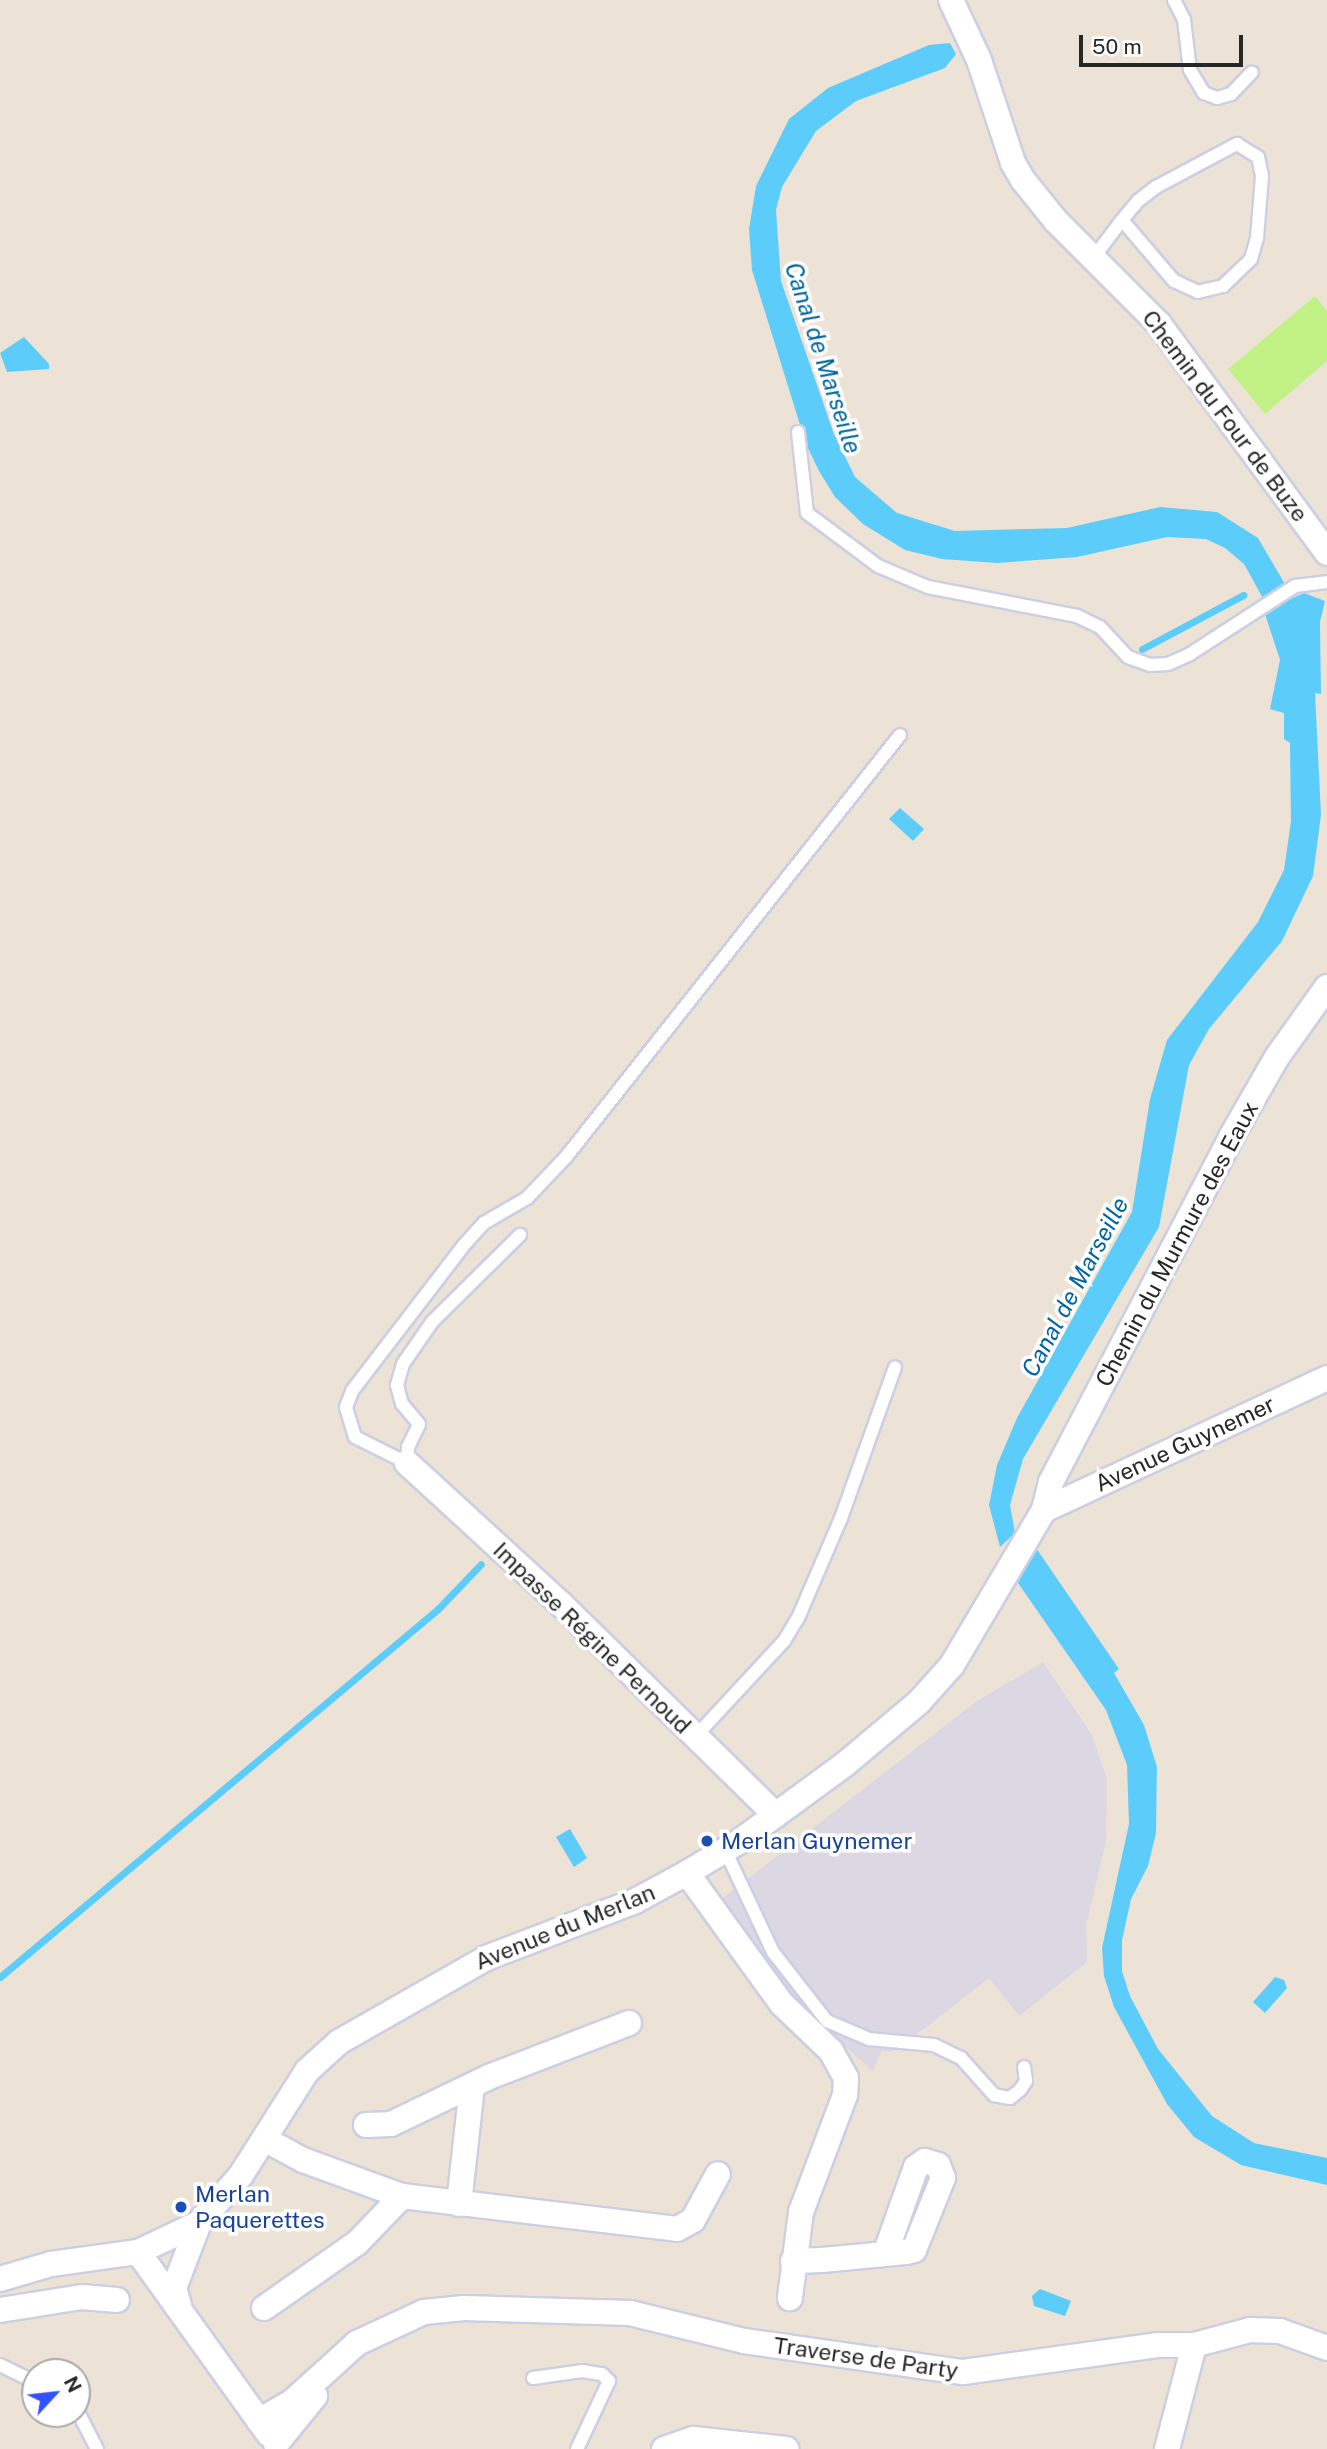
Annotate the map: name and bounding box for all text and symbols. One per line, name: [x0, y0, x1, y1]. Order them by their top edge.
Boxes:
scale bar: [1082, 21, 1246, 65]
text: 50 m: [1092, 34, 1142, 59]
water label: Canal de Marseille: [778, 259, 868, 457]
street label: Chemin du Four de Buze: [1136, 304, 1314, 528]
street label: Chemin du Murmure des Eaux: [1090, 1096, 1264, 1392]
water label: Canal de Marseille: [1015, 1192, 1135, 1382]
street label: Avenue Guynemer: [1091, 1390, 1279, 1498]
street label: Impasse Régine Pernoud: [487, 1536, 697, 1740]
place label: Merlan Guynemer: [721, 1827, 912, 1855]
marker: Merlan Guynemer: [699, 1833, 715, 1849]
street label: Avenue du Merlan: [471, 1878, 659, 1976]
place label: Merlan Paquerettes: [195, 2180, 325, 2234]
marker: Merlan Paquerettes: [173, 2199, 189, 2215]
street label: Traverse de Party: [772, 2331, 960, 2385]
north arrow: [21, 2358, 91, 2428]
text: N: [60, 2373, 86, 2396]

